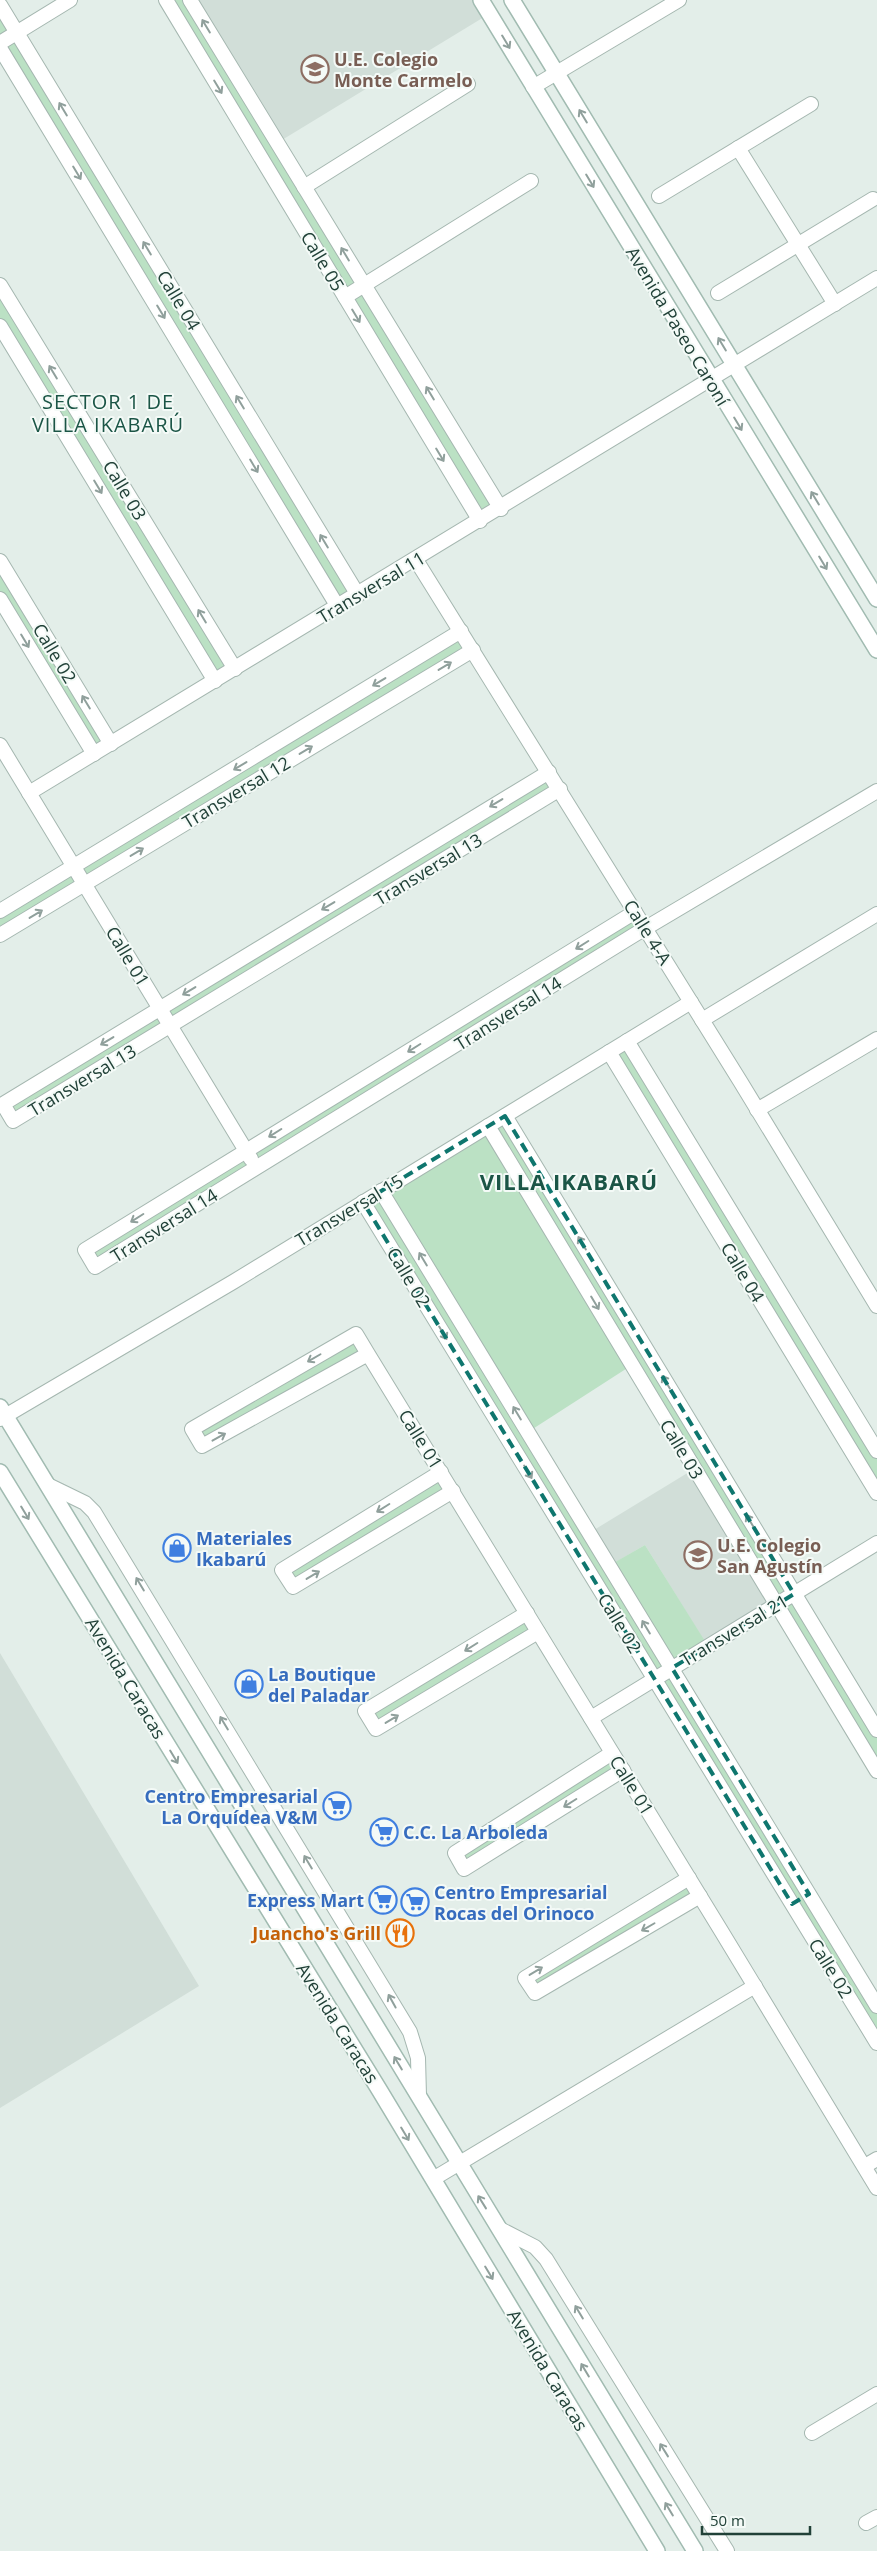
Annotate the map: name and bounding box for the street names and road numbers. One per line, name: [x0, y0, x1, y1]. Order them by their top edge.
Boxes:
street label: Calle 05: [296, 227, 350, 295]
street label: Avenida Paseo Caroní: [621, 242, 735, 411]
street label: Calle 04: [152, 266, 206, 334]
street label: Calle 03: [98, 456, 152, 524]
street label: Transversal 11: [313, 545, 429, 629]
street label: Calle 02: [28, 619, 82, 687]
street label: Transversal 12: [178, 750, 294, 834]
street label: Transversal 13: [370, 827, 486, 911]
street label: Calle 4-A: [619, 895, 678, 970]
street label: Calle 01: [101, 922, 155, 990]
street label: Transversal 14: [450, 971, 566, 1055]
street label: Transversal 13: [24, 1038, 140, 1122]
street label: Transversal 15: [291, 1168, 407, 1252]
street label: Transversal 14: [106, 1183, 222, 1267]
street label: Calle 04: [716, 1238, 770, 1306]
street label: Calle 02: [382, 1243, 436, 1311]
street label: Calle 01: [393, 1405, 449, 1473]
street label: Calle 03: [655, 1415, 709, 1483]
street label: Transversal 21: [676, 1588, 792, 1672]
street label: Calle 02: [593, 1589, 647, 1657]
street label: Avenida Caracas: [80, 1613, 172, 1743]
street label: Calle 01: [604, 1751, 660, 1819]
street label: Calle 02: [803, 1934, 859, 2002]
street label: Avenida Caracas: [291, 1958, 385, 2088]
street label: Avenida Caracas: [502, 2305, 594, 2435]

